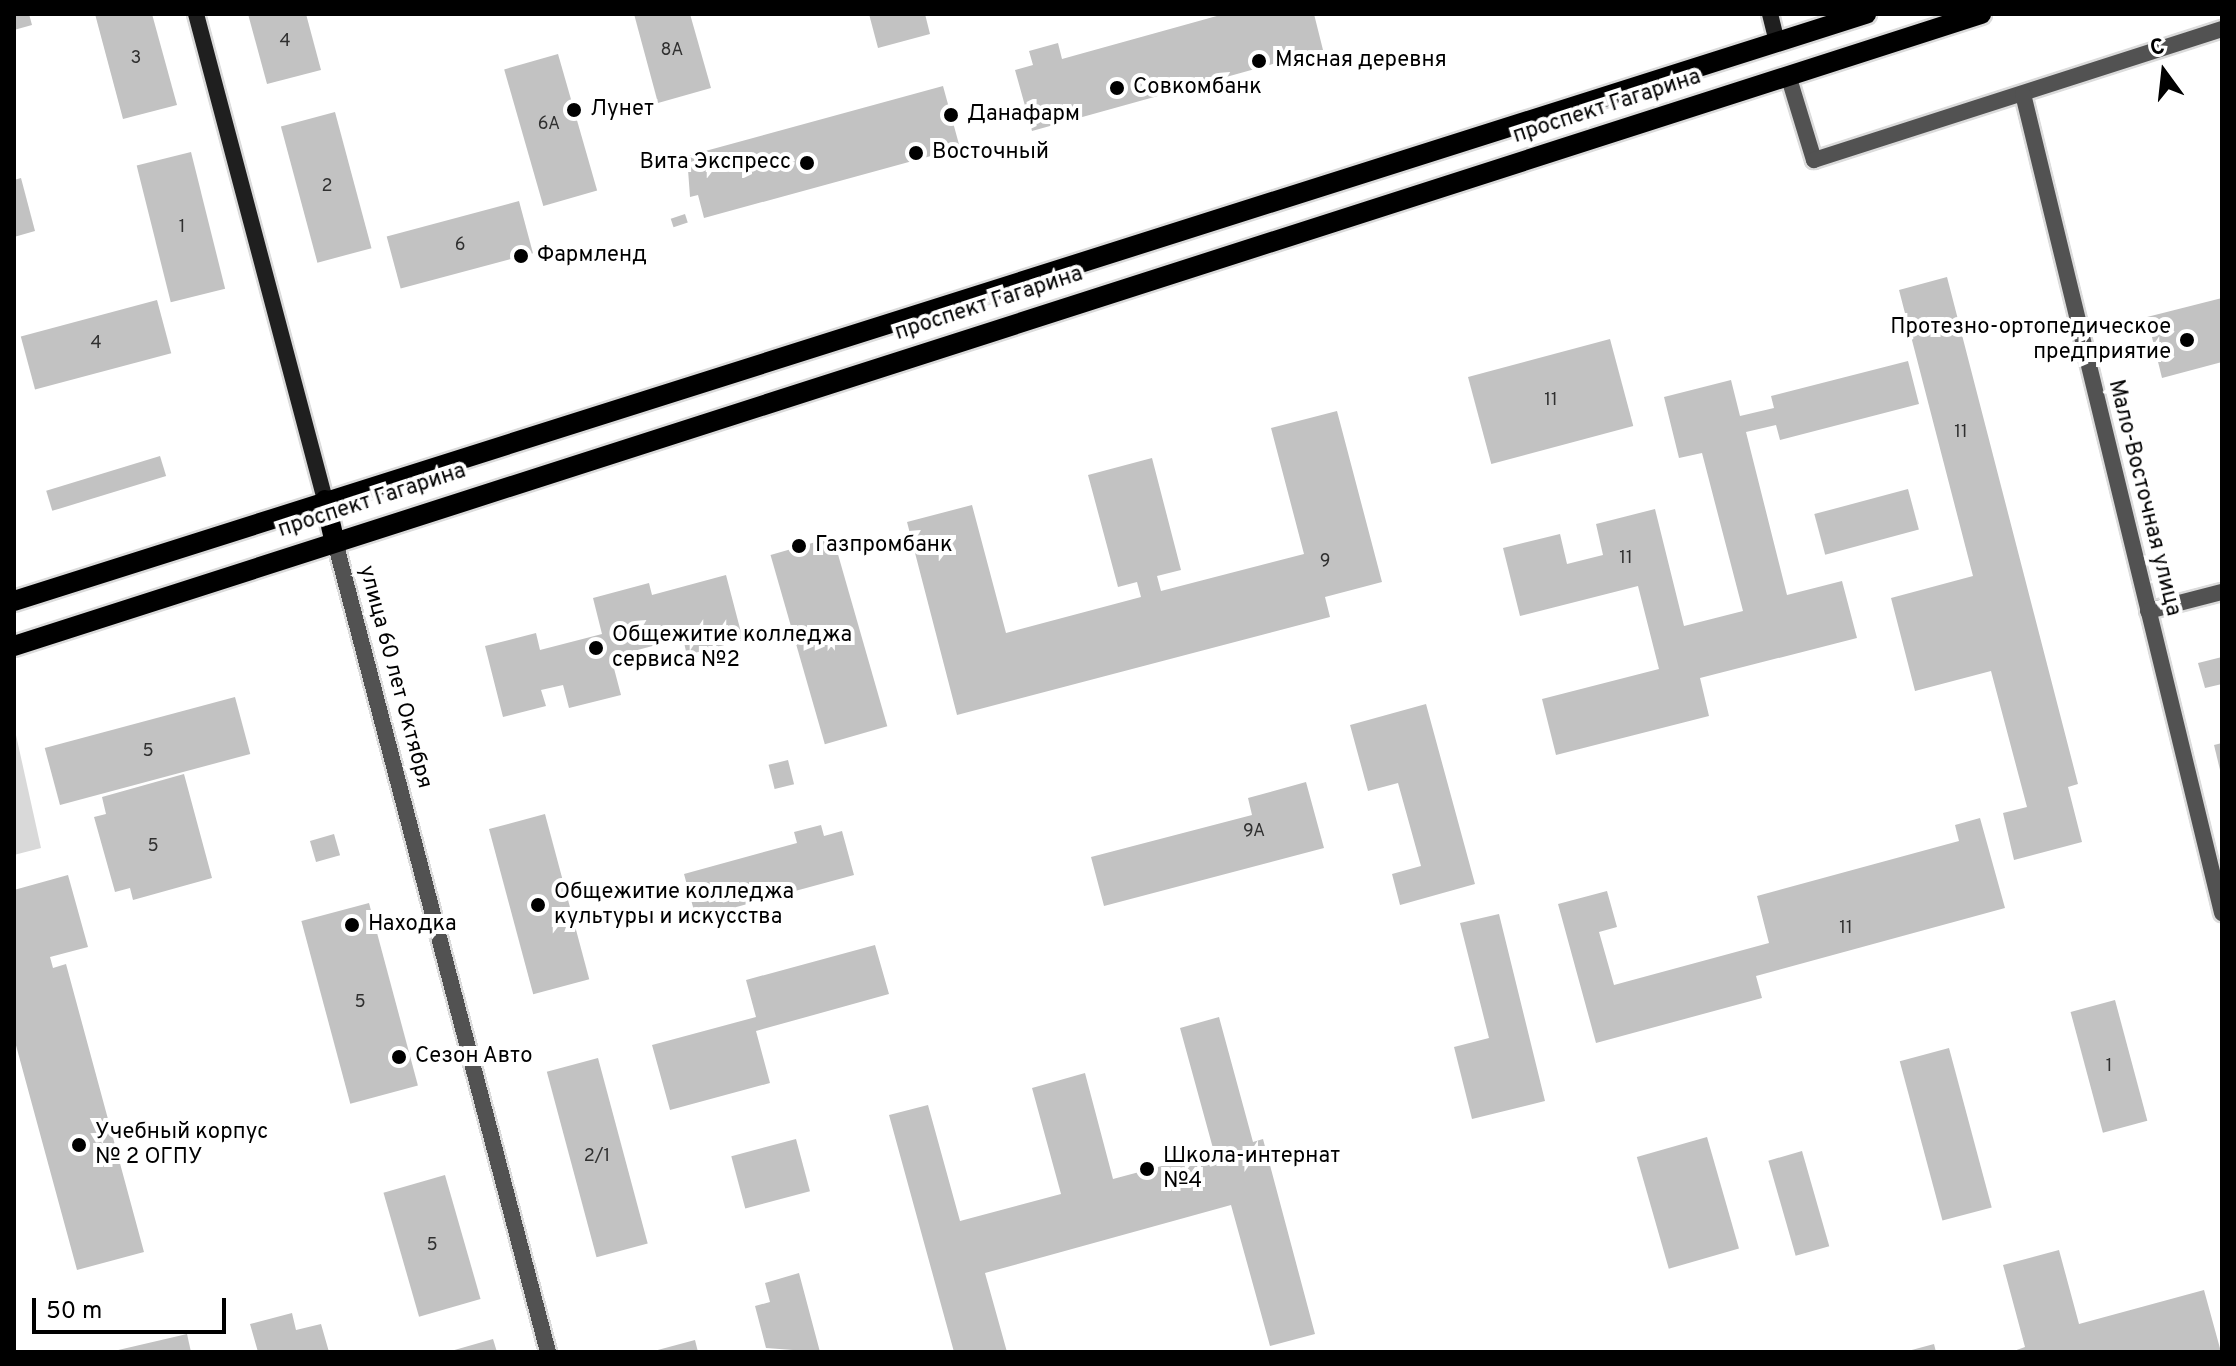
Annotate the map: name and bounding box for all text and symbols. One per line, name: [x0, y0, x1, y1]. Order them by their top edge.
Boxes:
house number: 4: [279, 31, 291, 53]
north arrow: [2124, 32, 2204, 112]
text: С: [2147, 33, 2168, 63]
house number: 8А: [660, 40, 684, 62]
house number: 3: [131, 48, 141, 70]
place label: Мясная деревня: [1275, 48, 1447, 74]
marker: Мясная деревня: [1250, 52, 1268, 70]
street label: проспект Гагарина: [1510, 64, 1704, 150]
place label: Совкомбанк: [1133, 75, 1262, 101]
marker: Совкомбанк: [1108, 79, 1126, 97]
place label: Лунет: [590, 97, 654, 123]
marker: Лунет: [565, 101, 583, 119]
place label: Данафарм: [967, 102, 1080, 128]
marker: Данафарм: [942, 106, 960, 124]
house number: 6А: [538, 114, 560, 136]
place label: Восточный: [932, 140, 1049, 166]
marker: Восточный: [907, 144, 925, 162]
place label: Вита Экспресс: [640, 150, 791, 176]
marker: Вита Экспресс: [798, 154, 816, 172]
house number: 2: [321, 176, 333, 198]
house number: 1: [179, 217, 185, 239]
house number: 6: [455, 235, 465, 257]
place label: Фармленд: [537, 243, 647, 269]
marker: Фармленд: [512, 247, 530, 265]
street label: проспект Гагарина: [892, 261, 1086, 347]
place label: Протезно-ортопедическое предприятие: [1890, 314, 2171, 366]
marker: Протезно-ортопедическое предприятие: [2178, 331, 2196, 349]
house number: 4: [90, 333, 102, 355]
street label: Мало-Восточная улица: [2102, 377, 2186, 619]
house number: 11: [1544, 390, 1558, 412]
house number: 11: [1954, 422, 1968, 444]
street label: проспект Гагарина: [275, 458, 469, 544]
place label: Газпромбанк: [815, 533, 953, 559]
marker: Газпромбанк: [790, 537, 808, 555]
house number: 11: [1619, 548, 1633, 570]
house number: 9: [1320, 551, 1330, 573]
street label: улица 60 лет Октября: [353, 563, 437, 791]
place label: Общежитие колледжа сервиса №2: [612, 622, 852, 674]
marker: Общежитие колледжа сервиса №2: [587, 639, 605, 657]
house number: 5: [142, 741, 154, 763]
house number: 9А: [1243, 821, 1265, 843]
house number: 5: [147, 836, 159, 858]
place label: Общежитие колледжа культуры и искусства: [554, 879, 794, 930]
marker: Общежитие колледжа культуры и искусства: [529, 896, 547, 914]
place label: Находка: [368, 912, 457, 938]
marker: Находка: [343, 916, 361, 934]
house number: 11: [1839, 918, 1853, 940]
house number: 5: [354, 992, 366, 1014]
place label: Сезон Авто: [415, 1044, 533, 1070]
marker: Сезон Авто: [390, 1048, 408, 1066]
house number: 1: [2106, 1056, 2112, 1078]
place label: Учебный корпус № 2 ОГПУ: [95, 1119, 268, 1170]
marker: Учебный корпус № 2 ОГПУ: [70, 1136, 88, 1154]
place label: Школа-интернат №4: [1163, 1143, 1340, 1194]
house number: 2/1: [584, 1146, 610, 1168]
marker: Школа-интернат №4: [1138, 1160, 1156, 1178]
house number: 5: [426, 1235, 438, 1257]
scale bar: [36, 1282, 230, 1332]
text: 50 m: [46, 1297, 102, 1327]

